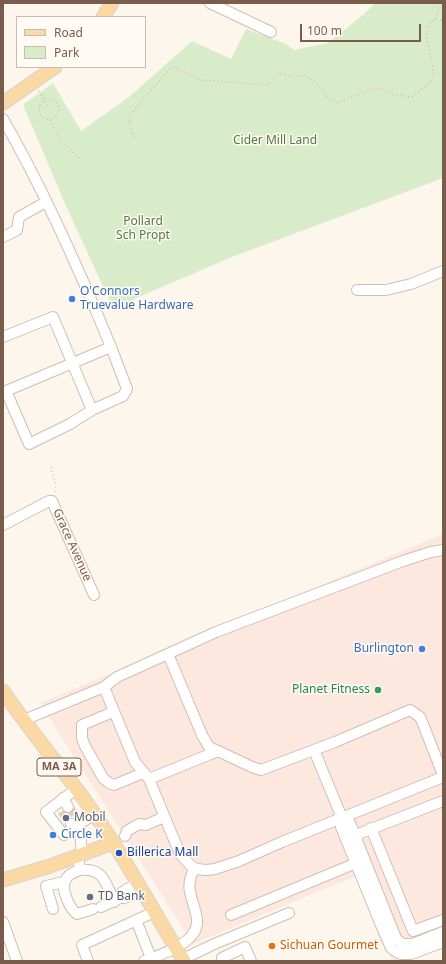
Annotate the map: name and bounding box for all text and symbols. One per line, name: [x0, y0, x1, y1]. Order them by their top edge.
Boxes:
legend: [16, 16, 146, 68]
scale bar: [302, 16, 423, 42]
text: 100 m: [307, 22, 342, 39]
text: Road: [54, 24, 83, 41]
text: Park: [54, 44, 79, 61]
park label: Cider Mill Land: [233, 134, 317, 148]
park label: Pollard Sch Propt: [116, 215, 170, 243]
place label: O'Connors Truevalue Hardware: [80, 285, 194, 313]
marker: O'Connors Truevalue Hardware: [67, 294, 77, 304]
street label: Grace Avenue: [50, 506, 94, 584]
place label: Burlington: [354, 642, 414, 656]
marker: Burlington: [417, 644, 427, 654]
place label: Planet Fitness: [292, 683, 370, 697]
marker: Planet Fitness: [373, 685, 383, 695]
road number: MA 3A: [37, 758, 81, 776]
place label: Mobil: [74, 811, 106, 825]
marker: Mobil: [61, 813, 71, 823]
place label: Circle K: [61, 828, 103, 842]
marker: Circle K: [48, 830, 58, 840]
place label: Billerica Mall: [127, 846, 198, 860]
marker: Billerica Mall: [114, 848, 124, 858]
place label: TD Bank: [98, 890, 145, 904]
marker: TD Bank: [85, 892, 95, 902]
place label: Sichuan Gourmet: [280, 939, 378, 953]
marker: Sichuan Gourmet: [267, 941, 277, 951]

